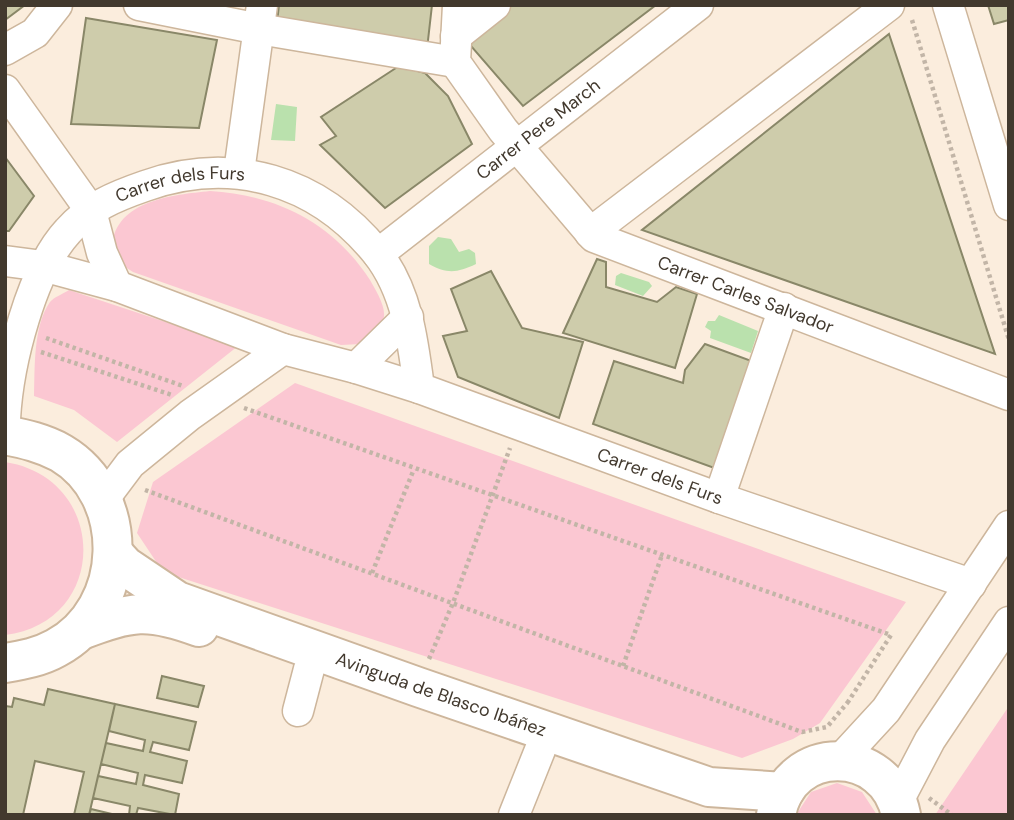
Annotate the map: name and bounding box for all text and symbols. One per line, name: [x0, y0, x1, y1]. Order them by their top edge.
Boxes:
street label: Carrer Pere March: [471, 74, 605, 185]
street label: Carrer dels Furs: [112, 161, 247, 208]
street label: Carrer Carles Salvador: [654, 250, 837, 339]
street label: Carrer dels Furs: [594, 442, 726, 510]
street label: Avinguda de Blasco Ibáñez: [332, 647, 549, 742]

